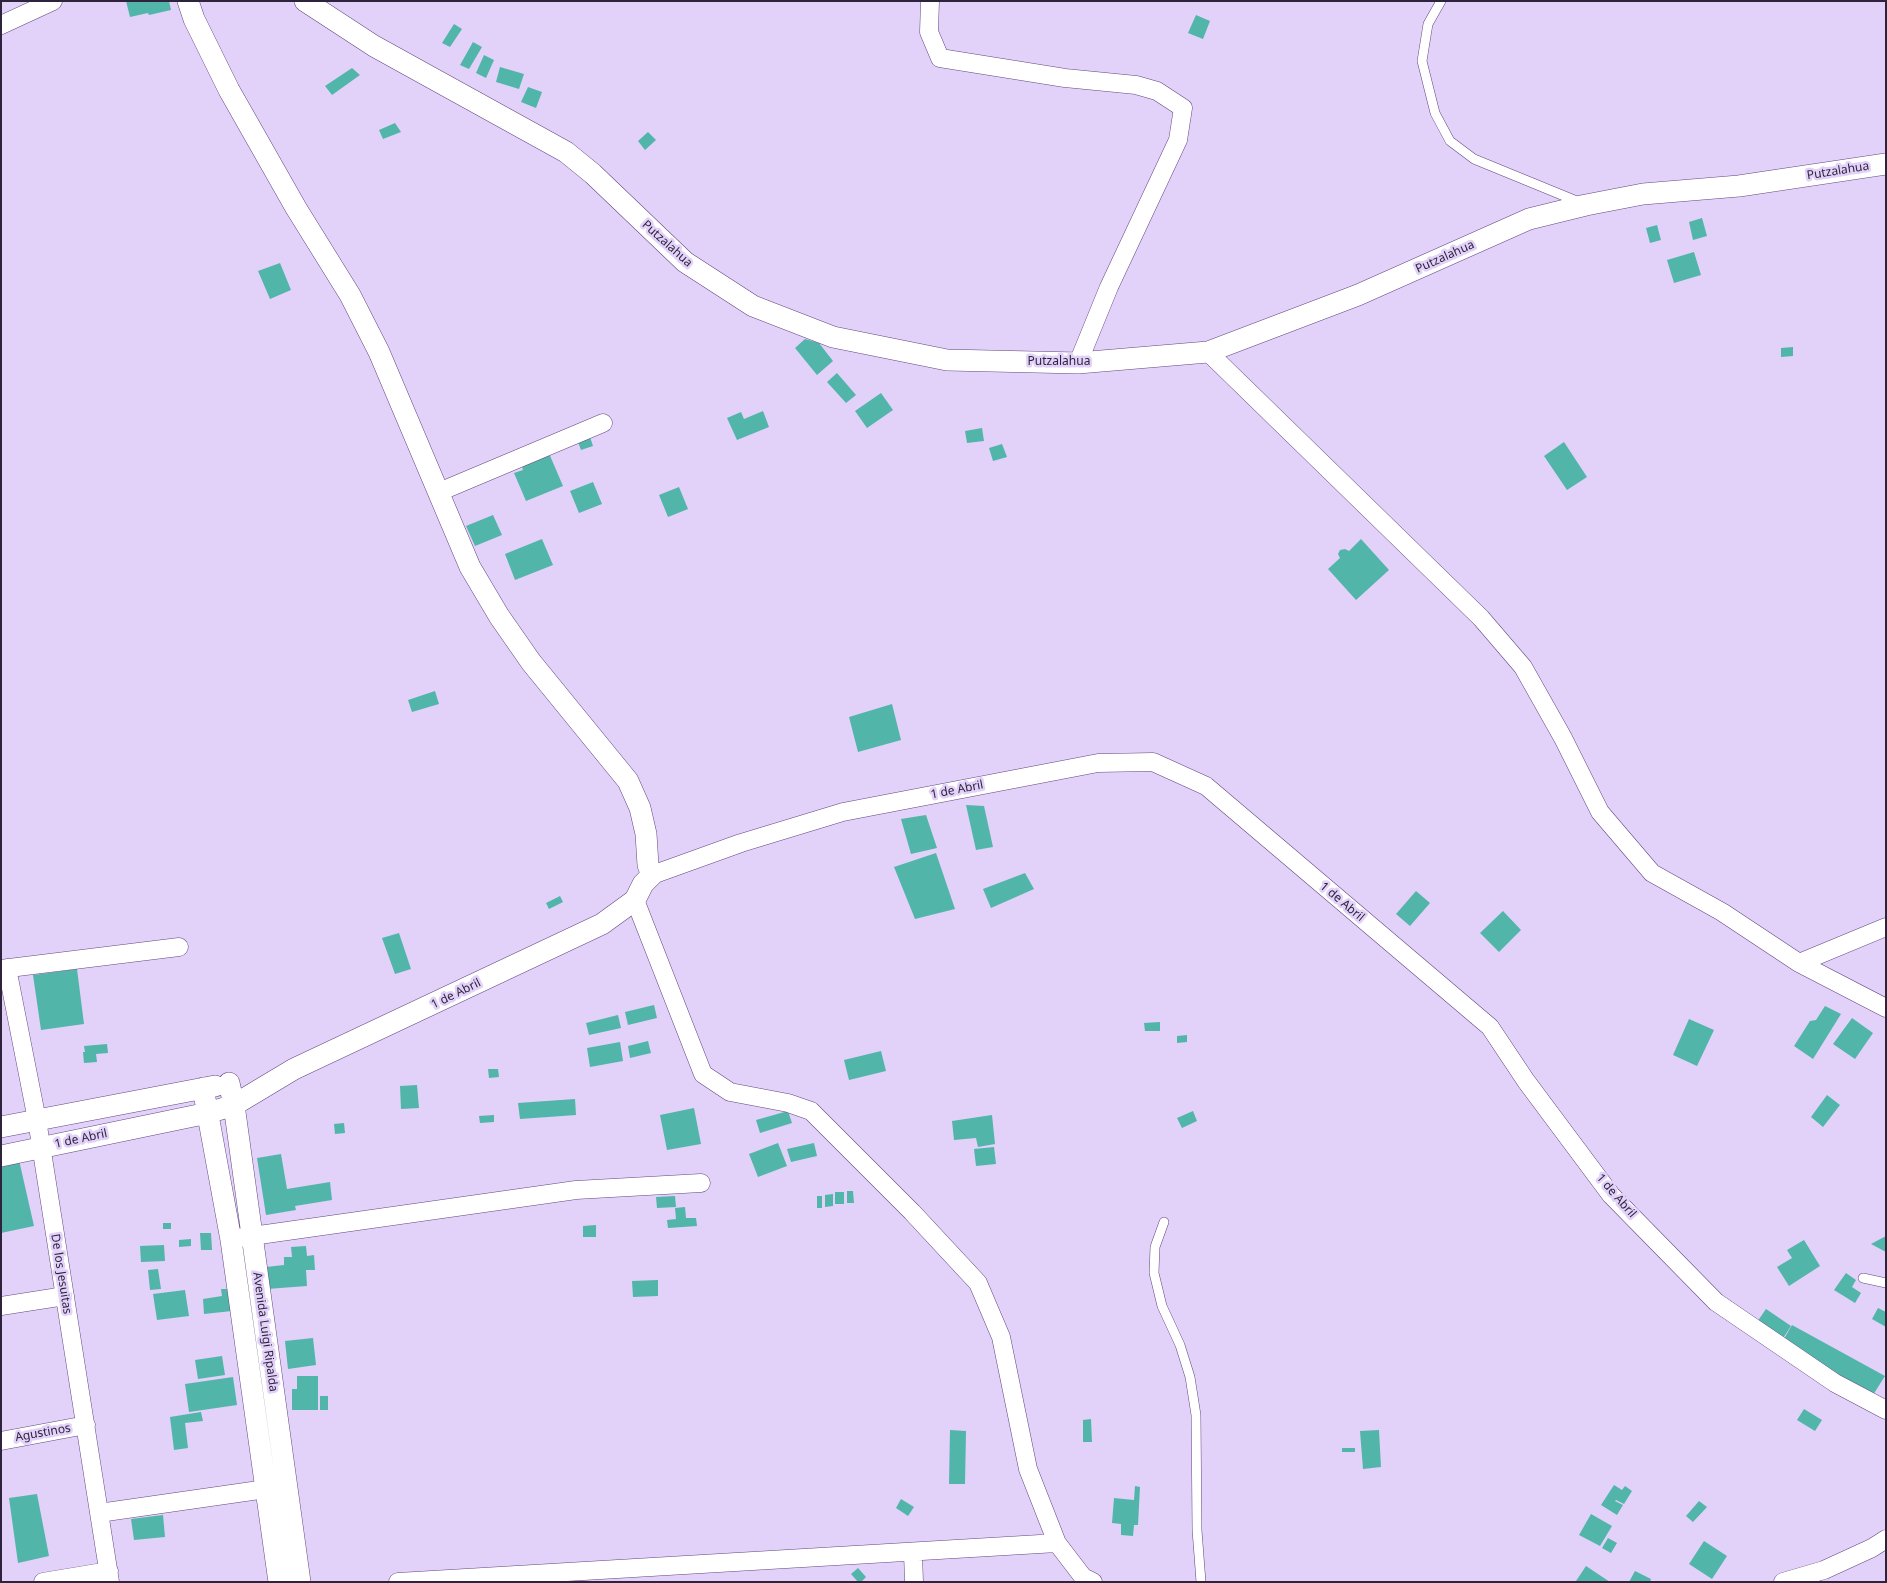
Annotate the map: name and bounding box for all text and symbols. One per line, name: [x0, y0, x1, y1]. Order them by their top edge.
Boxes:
street label: Putzalahua: [1806, 159, 1870, 183]
street label: Putzalahua: [639, 218, 695, 270]
street label: Putzalahua: [1413, 238, 1477, 276]
street label: Putzalahua: [1028, 355, 1090, 369]
street label: 1 de Abril: [929, 778, 985, 802]
street label: 1 de Abril: [1317, 879, 1367, 925]
street label: 1 de Abril: [429, 976, 483, 1012]
street label: 1 de Abril: [53, 1126, 109, 1152]
street label: 1 de Abril: [1593, 1171, 1639, 1221]
street label: De los Jesuitas: [48, 1233, 74, 1315]
street label: Avenida Luigi Ripalda: [249, 1271, 281, 1393]
street label: Agustinos: [14, 1421, 72, 1445]

